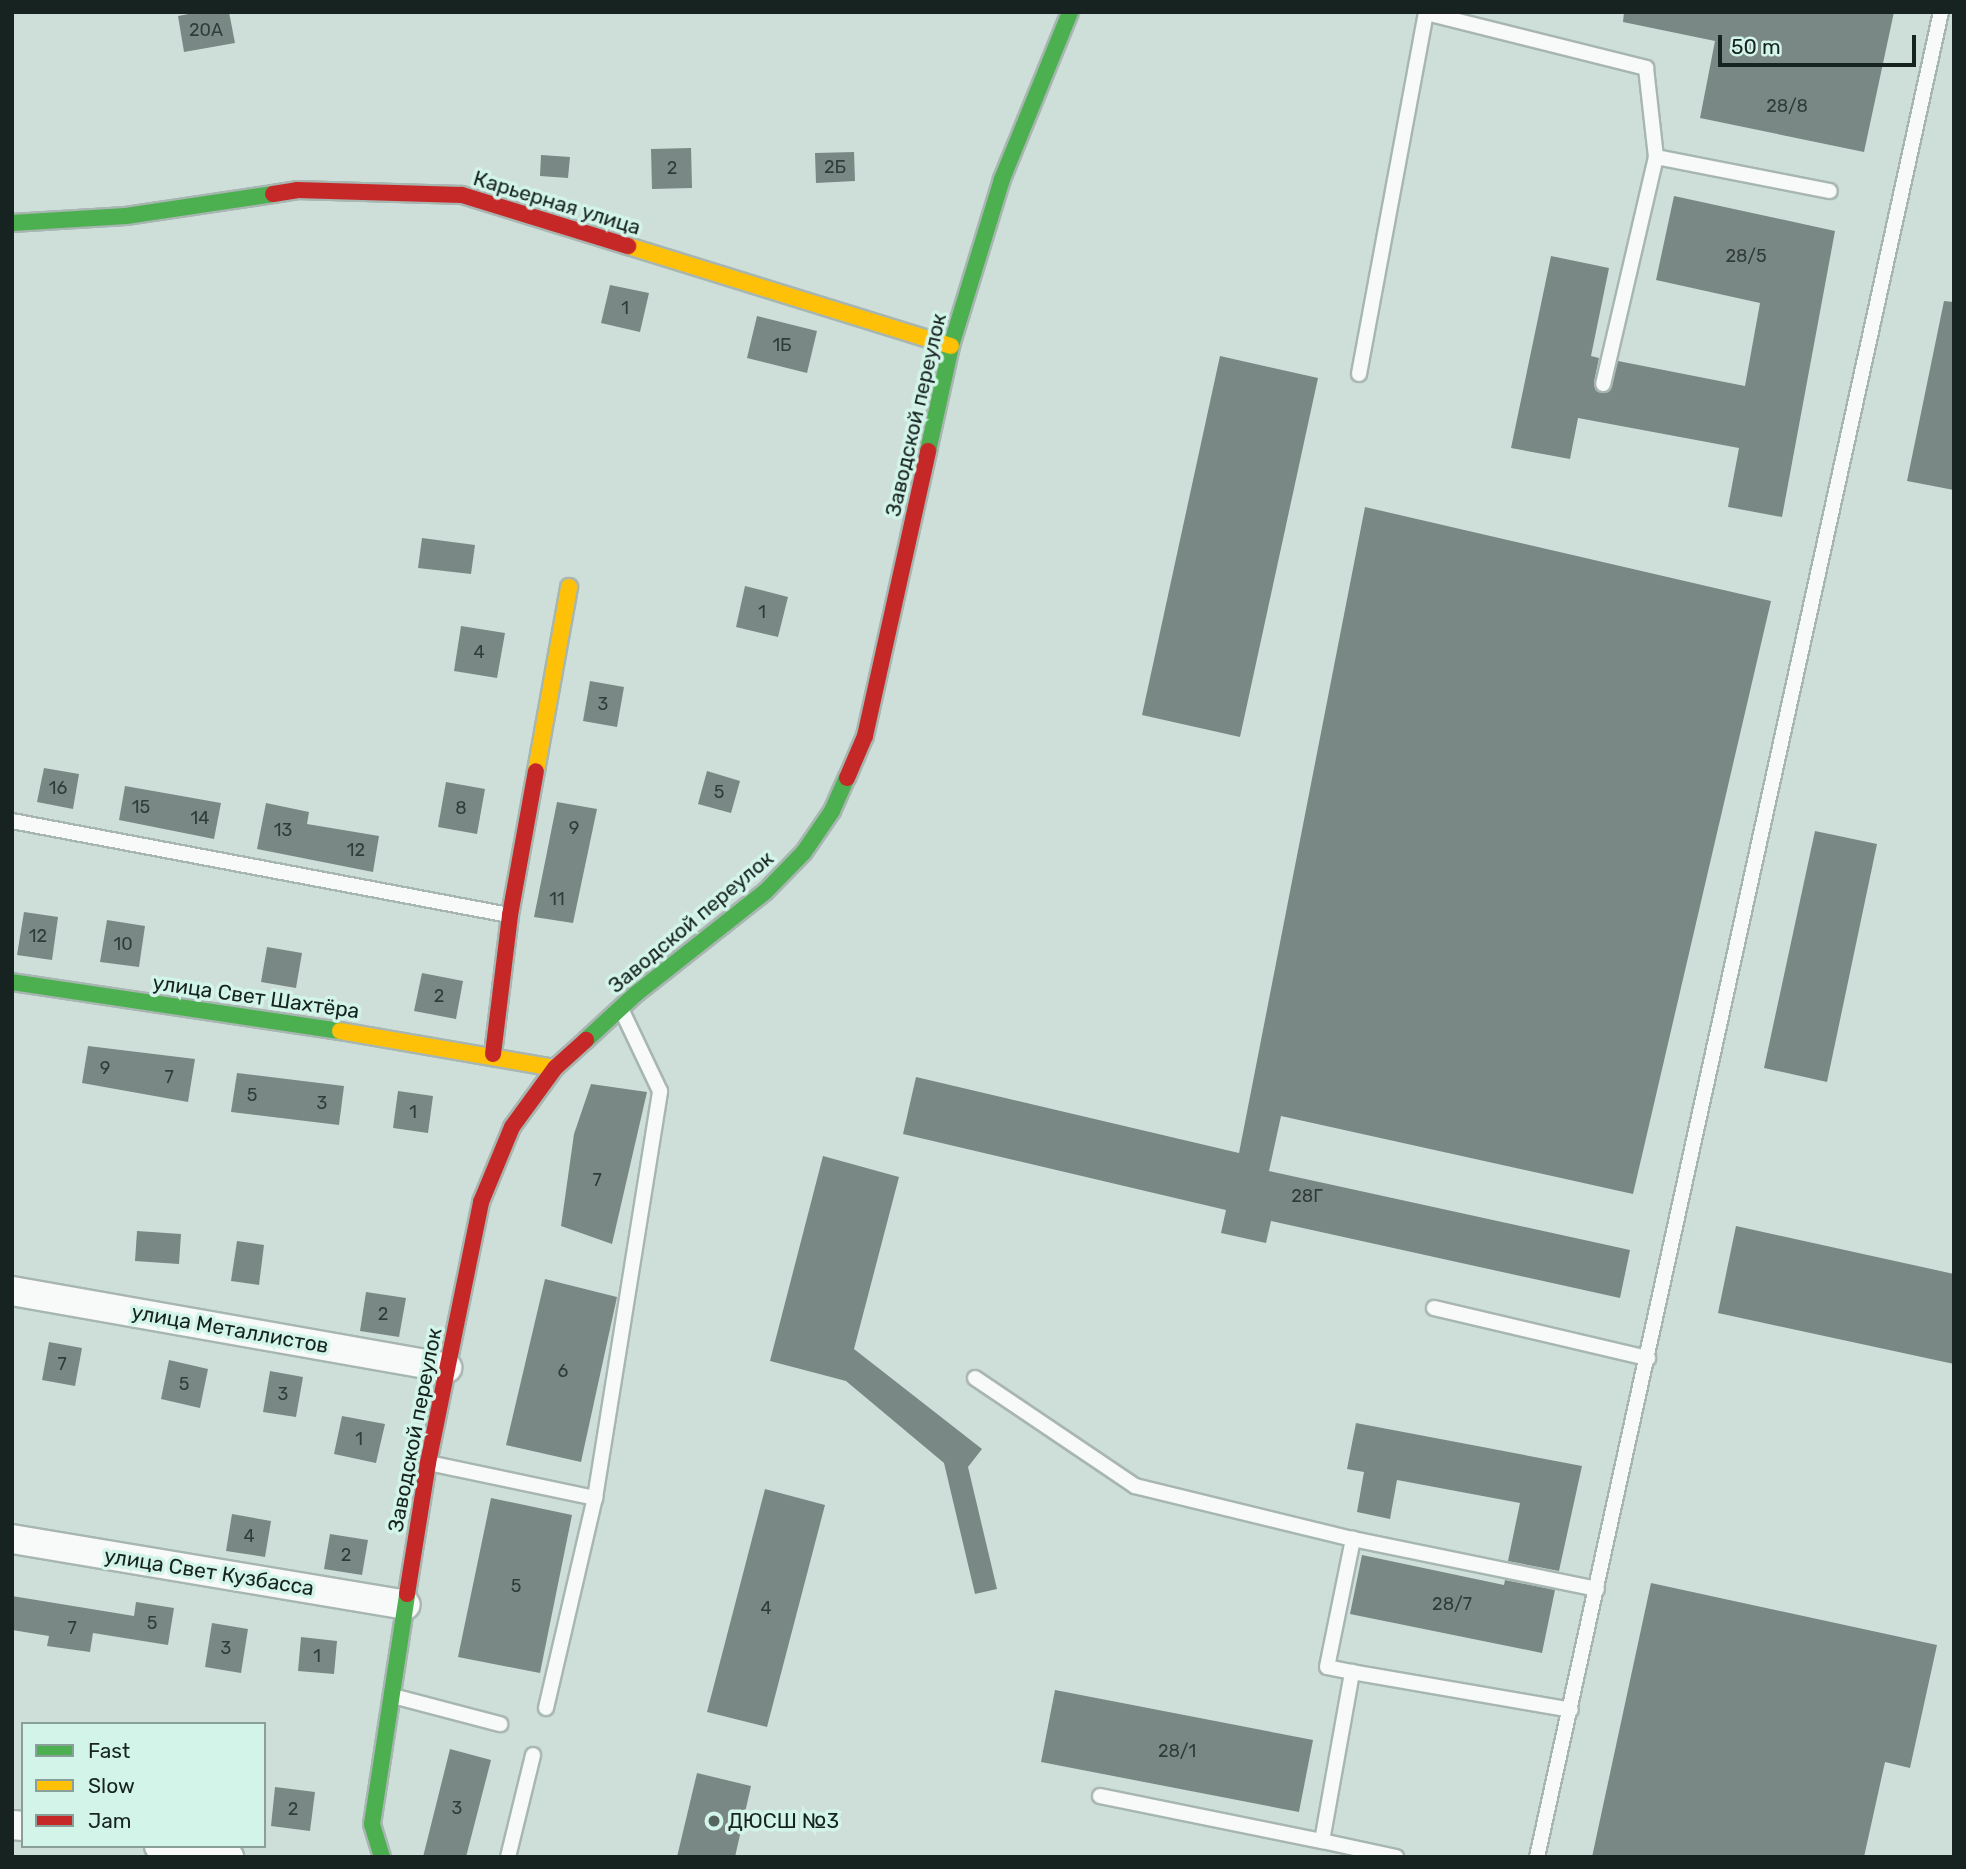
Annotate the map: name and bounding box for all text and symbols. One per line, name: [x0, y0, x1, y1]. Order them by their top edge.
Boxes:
house number: 20А: [189, 19, 223, 41]
scale bar: [1721, 21, 1919, 65]
text: 50 m: [1731, 34, 1781, 59]
house number: 28/8: [1766, 95, 1808, 117]
house number: 2Б: [824, 156, 846, 178]
house number: 2: [667, 157, 677, 179]
street label: Карьерная улица: [470, 166, 644, 240]
house number: 28/5: [1725, 245, 1767, 267]
house number: 1: [621, 297, 629, 319]
street label: Заводской переулок: [880, 311, 952, 519]
house number: 1Б: [772, 334, 792, 356]
house number: 1: [758, 601, 766, 623]
house number: 4: [473, 641, 485, 663]
house number: 3: [598, 693, 608, 715]
house number: 16: [49, 777, 67, 799]
house number: 5: [714, 781, 724, 803]
house number: 15: [132, 796, 150, 818]
house number: 8: [455, 797, 467, 819]
house number: 14: [191, 807, 209, 829]
house number: 9: [569, 817, 579, 839]
house number: 13: [274, 819, 292, 841]
house number: 12: [347, 839, 365, 861]
street label: Заводской переулок: [603, 846, 779, 998]
house number: 11: [549, 888, 565, 910]
house number: 12: [29, 925, 47, 947]
house number: 10: [113, 933, 133, 955]
street label: улица Свет Шахтёра: [151, 970, 361, 1024]
house number: 2: [434, 985, 444, 1007]
house number: 9: [100, 1057, 110, 1079]
house number: 7: [164, 1066, 174, 1088]
house number: 5: [247, 1084, 257, 1106]
house number: 3: [317, 1092, 327, 1114]
house number: 1: [409, 1101, 417, 1123]
house number: 7: [592, 1169, 602, 1191]
house number: 28Г: [1291, 1185, 1323, 1207]
street label: улица Металлистов: [130, 1299, 330, 1359]
house number: 2: [378, 1303, 388, 1325]
street label: Заводской переулок: [383, 1326, 447, 1534]
house number: 7: [57, 1353, 67, 1375]
house number: 6: [558, 1360, 568, 1382]
house number: 5: [179, 1373, 189, 1395]
house number: 3: [278, 1383, 288, 1405]
house number: 1: [355, 1428, 363, 1450]
house number: 4: [243, 1525, 255, 1547]
street label: улица Свет Кузбасса: [102, 1543, 316, 1601]
house number: 2: [341, 1544, 351, 1566]
house number: 5: [511, 1575, 521, 1597]
house number: 28/7: [1432, 1593, 1472, 1615]
house number: 4: [760, 1597, 772, 1619]
house number: 5: [147, 1612, 157, 1634]
house number: 7: [67, 1617, 77, 1639]
house number: 3: [221, 1637, 231, 1659]
house number: 1: [313, 1645, 321, 1667]
legend: [21, 1722, 266, 1848]
text: Fast: [88, 1738, 130, 1763]
house number: 28/1: [1158, 1740, 1196, 1762]
text: Slow: [88, 1773, 135, 1798]
house number: 3: [452, 1797, 462, 1819]
house number: 2: [288, 1798, 298, 1820]
text: Jam: [88, 1808, 132, 1833]
place label: ДЮСШ №3: [728, 1808, 839, 1834]
marker: ДЮСШ №3: [706, 1813, 722, 1829]

